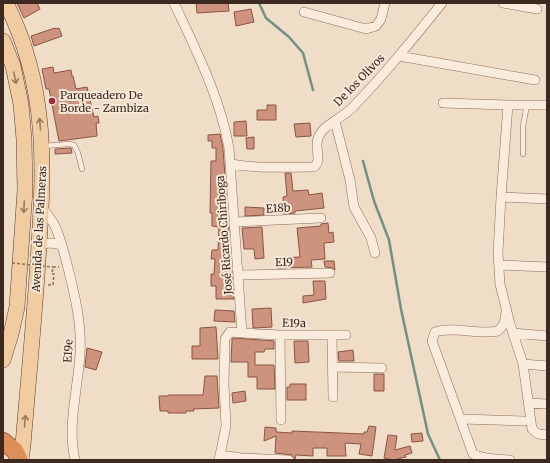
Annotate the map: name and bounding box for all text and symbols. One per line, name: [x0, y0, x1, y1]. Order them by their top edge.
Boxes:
street label: De los Olivos: [331, 51, 387, 109]
one-way arrow: [12, 71, 20, 84]
place label: Parqueadero De Borde - Zambiza: [60, 88, 149, 115]
marker: Parqueadero De Borde - Zambiza: [47, 96, 57, 106]
one-way arrow: [37, 118, 44, 131]
street label: Avenida de las Palmeras: [29, 165, 49, 294]
street label: José Ricardo Chiriboga: [213, 175, 235, 296]
one-way arrow: [20, 200, 27, 213]
street label: E18b: [265, 200, 291, 216]
street label: E19: [275, 255, 294, 269]
street label: E19a: [282, 316, 306, 330]
street label: E19e: [60, 338, 76, 363]
one-way arrow: [21, 415, 28, 428]

